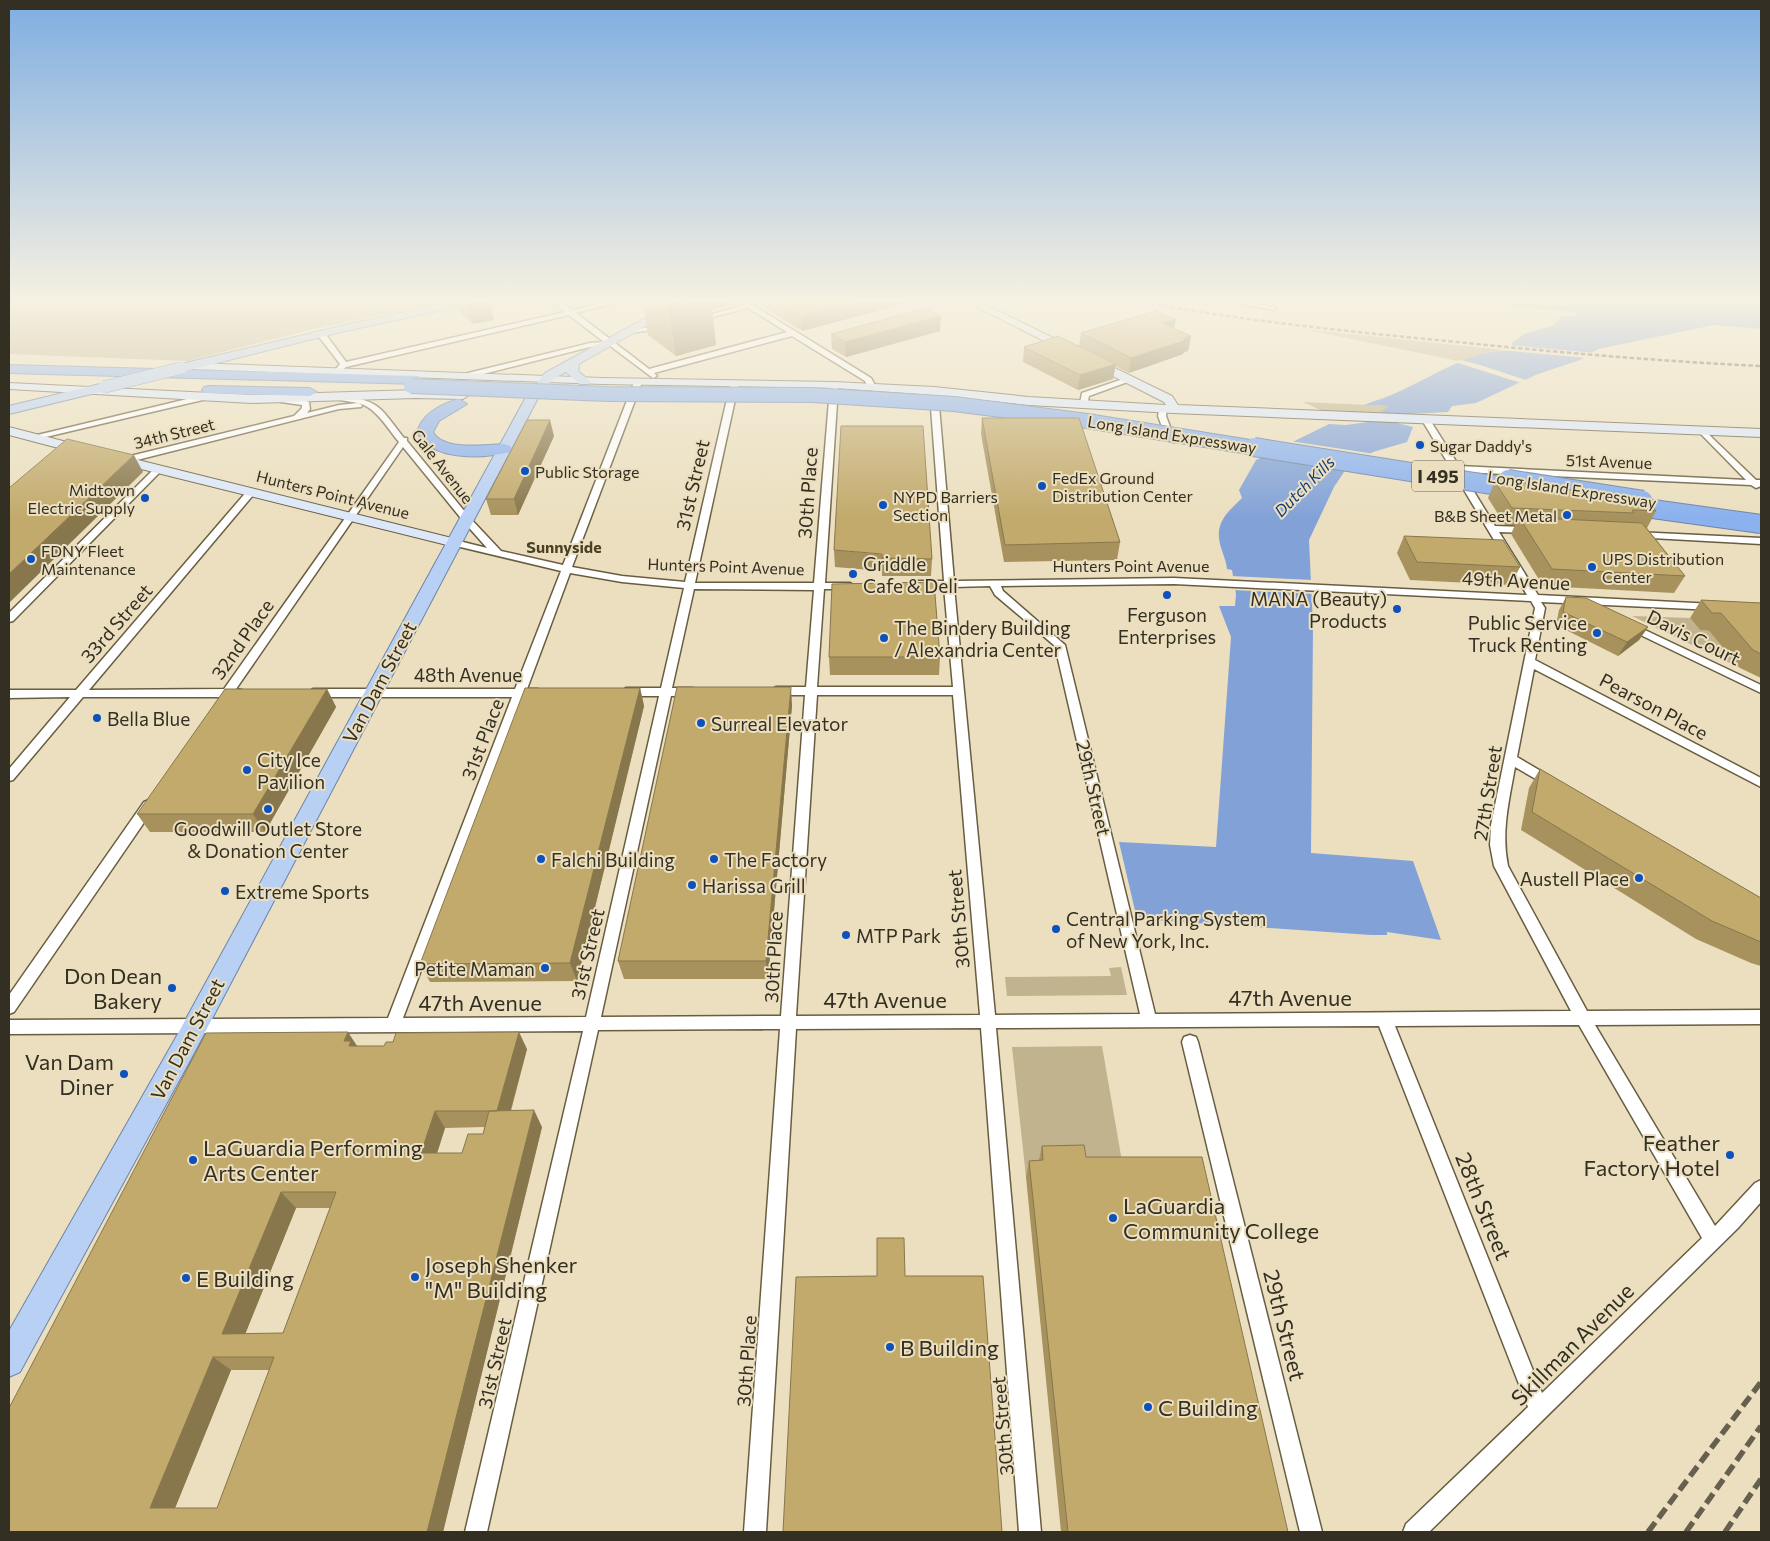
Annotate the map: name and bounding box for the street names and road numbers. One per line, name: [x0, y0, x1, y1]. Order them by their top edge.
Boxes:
street label: Long Island Expressway: [1086, 411, 1258, 457]
street label: 34th Street: [132, 414, 217, 452]
street label: Gale Avenue: [408, 425, 478, 507]
street label: 31st Street: [670, 437, 714, 533]
street label: 30th Place: [792, 446, 822, 540]
street label: 51st Avenue: [1566, 450, 1652, 472]
road number: I 495: [1412, 461, 1464, 492]
street label: Hunters Point Avenue: [255, 466, 411, 522]
street label: Long Island Expressway: [1486, 466, 1658, 512]
street label: Hunters Point Avenue: [647, 554, 805, 578]
street label: Hunters Point Avenue: [1052, 556, 1210, 575]
street label: 49th Avenue: [1461, 566, 1571, 594]
street label: 33rd Street: [75, 579, 157, 667]
street label: 32nd Place: [206, 594, 278, 684]
street label: Davis Court: [1644, 605, 1745, 670]
street label: Van Dam Street: [337, 617, 421, 747]
street label: 48th Avenue: [414, 663, 522, 686]
street label: Pearson Place: [1596, 668, 1712, 744]
street label: 31st Place: [456, 695, 508, 783]
street label: 29th Street: [1072, 738, 1116, 839]
street label: 27th Street: [1468, 743, 1506, 842]
street label: 30th Street: [942, 868, 974, 969]
street label: 31st Street: [565, 906, 609, 1002]
street label: 30th Place: [759, 911, 787, 1003]
street label: Van Dam Street: [145, 974, 229, 1104]
street label: 47th Avenue: [1228, 984, 1352, 1011]
street label: 47th Avenue: [823, 986, 947, 1013]
street label: 47th Avenue: [418, 989, 542, 1016]
street label: 28th Street: [1450, 1148, 1518, 1264]
street label: 29th Street: [1258, 1267, 1312, 1383]
street label: Skillman Avenue: [1505, 1277, 1639, 1411]
street label: 30th Place: [731, 1314, 761, 1408]
street label: 31st Street: [472, 1315, 516, 1411]
street label: 30th Street: [986, 1375, 1018, 1476]

